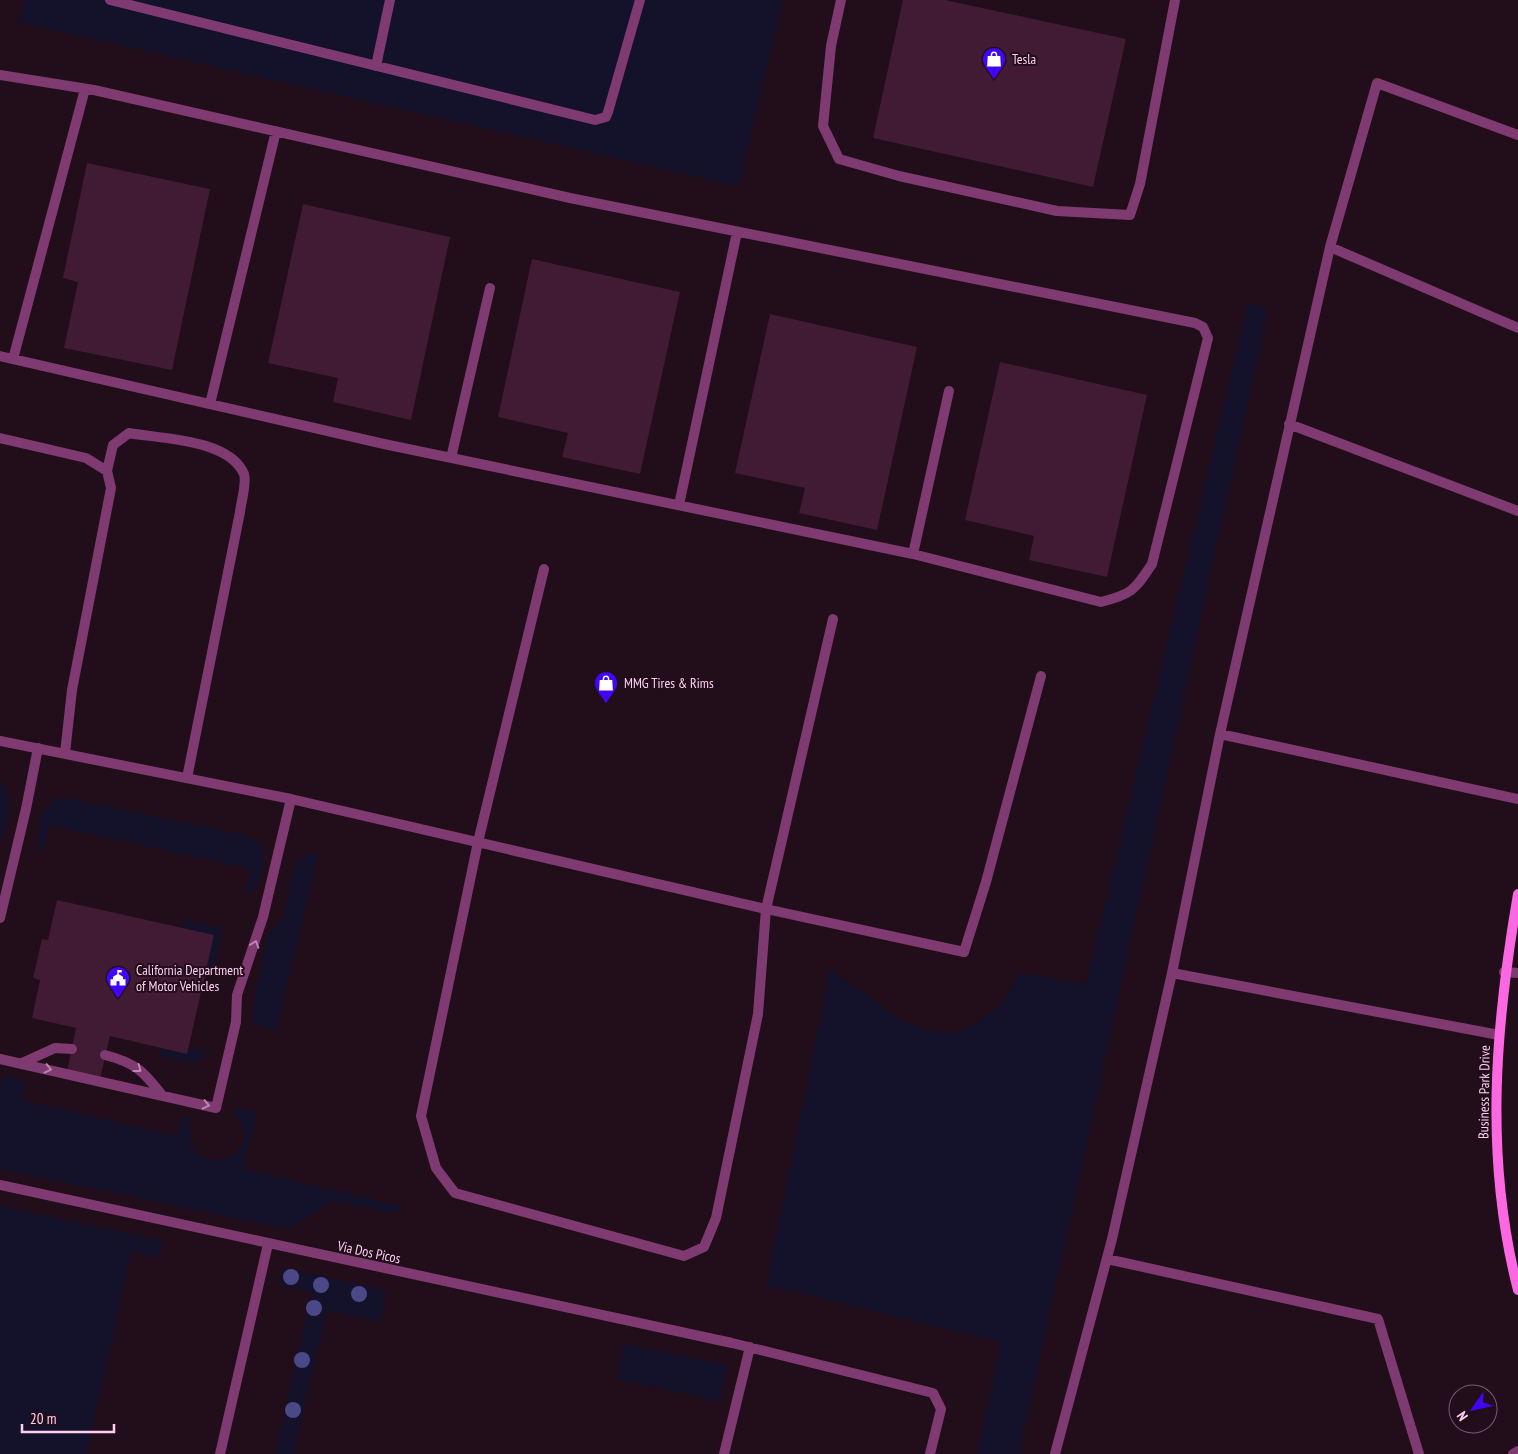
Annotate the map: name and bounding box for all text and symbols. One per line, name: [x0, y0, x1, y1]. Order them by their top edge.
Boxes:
shop icon: Tesla: [981, 46, 1007, 80]
place label: Tesla: [1012, 50, 1036, 68]
shop icon: MMG Tires & Rims: [593, 670, 619, 704]
place label: MMG Tires & Rims: [624, 674, 714, 692]
one-way arrow: [249, 940, 259, 948]
place label: California Department of Motor Vehicles: [136, 961, 243, 995]
public building icon: California Department of Motor Vehicles: [105, 965, 131, 999]
street label: Business Park Drive: [1474, 1045, 1494, 1139]
one-way arrow: [43, 1063, 52, 1074]
one-way arrow: [132, 1063, 141, 1071]
one-way arrow: [202, 1099, 211, 1110]
street label: Via Dos Picos: [335, 1236, 402, 1268]
north arrow: [1448, 1384, 1498, 1434]
scale bar: [22, 1402, 115, 1434]
text: N: [1453, 1408, 1472, 1424]
text: 20 m: [30, 1409, 56, 1428]

